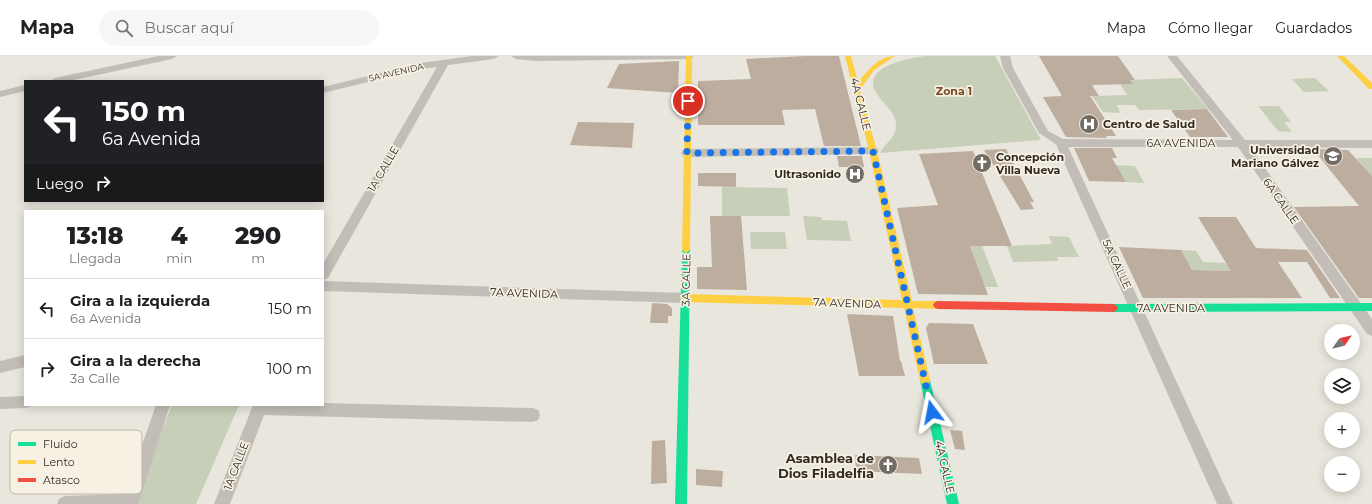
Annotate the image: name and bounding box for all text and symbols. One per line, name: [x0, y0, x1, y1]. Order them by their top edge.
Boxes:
search box: [99, 10, 379, 46]
text: Mapa: [20, 16, 75, 39]
icon: search: [113, 17, 135, 39]
text: Buscar aquí: [145, 18, 234, 37]
text: Mapa: [1107, 19, 1146, 37]
text: Cómo llegar: [1168, 19, 1253, 37]
text: Guardados: [1275, 19, 1352, 37]
street label: 5A AVENIDA: [367, 60, 425, 84]
street label: 4A CALLE: [848, 76, 874, 132]
pin: [671, 84, 705, 118]
district label: Zona 1: [936, 84, 972, 98]
icon: arrive: [677, 90, 699, 112]
text: 150 m: [102, 94, 186, 128]
icon: left: [36, 96, 88, 148]
hospital icon: Centro de Salud: [1078, 113, 1100, 135]
place label: Centro de Salud: [1103, 117, 1195, 131]
text: 6a Avenida: [102, 128, 201, 150]
street label: 6A AVENIDA: [1146, 136, 1216, 150]
place label: Universidad Mariano Gálvez: [1231, 143, 1319, 170]
street label: 1A CALLE: [364, 144, 402, 194]
school or university icon: Universidad Mariano Gálvez: [1322, 145, 1344, 167]
place label: Concepción Villa Nueva: [995, 150, 1064, 177]
church icon: Concepción Villa Nueva: [971, 152, 993, 174]
hospital icon: Ultrasonido: [844, 163, 866, 185]
place label: Ultrasonido: [774, 167, 841, 181]
icon: right: [92, 172, 114, 194]
text: Luego: [36, 174, 84, 193]
street label: 6A CALLE: [1260, 175, 1302, 227]
text: 13:18: [67, 221, 123, 250]
text: 4: [171, 221, 188, 250]
text: 290: [235, 221, 281, 250]
street label: 5A CALLE: [1099, 237, 1135, 291]
text: Llegada: [69, 250, 121, 266]
text: min: [166, 250, 192, 266]
text: m: [251, 250, 265, 266]
street label: 3A CALLE: [679, 253, 693, 307]
street label: 7A AVENIDA: [490, 285, 558, 301]
text: Gira a la izquierda: [70, 291, 210, 310]
street label: 7A AVENIDA: [813, 295, 881, 311]
icon: left: [36, 298, 58, 320]
text: 150 m: [268, 299, 312, 318]
street label: 7A AVENIDA: [1137, 301, 1205, 315]
text: 6a Avenida: [70, 310, 141, 326]
north arrow: [1324, 324, 1360, 360]
map controls: [1324, 324, 1360, 492]
text: Gira a la derecha: [70, 351, 201, 370]
icon: right: [36, 358, 58, 380]
text: 100 m: [267, 359, 312, 378]
button: layers: [1324, 368, 1360, 404]
text: 3a Calle: [70, 370, 120, 386]
position arrow: [911, 391, 953, 433]
button: +: [1324, 412, 1360, 448]
legend: [10, 430, 142, 494]
text: Fluido: [43, 437, 78, 451]
street label: 4A CALLE: [932, 439, 958, 495]
street label: 1A CALLE: [220, 440, 252, 492]
place label: Asamblea de Dios Filadelfia: [778, 450, 874, 481]
church icon: Asamblea de Dios Filadelfia: [877, 454, 899, 476]
text: Lento: [43, 455, 75, 469]
button: −: [1324, 456, 1360, 492]
text: Atasco: [43, 473, 80, 487]

